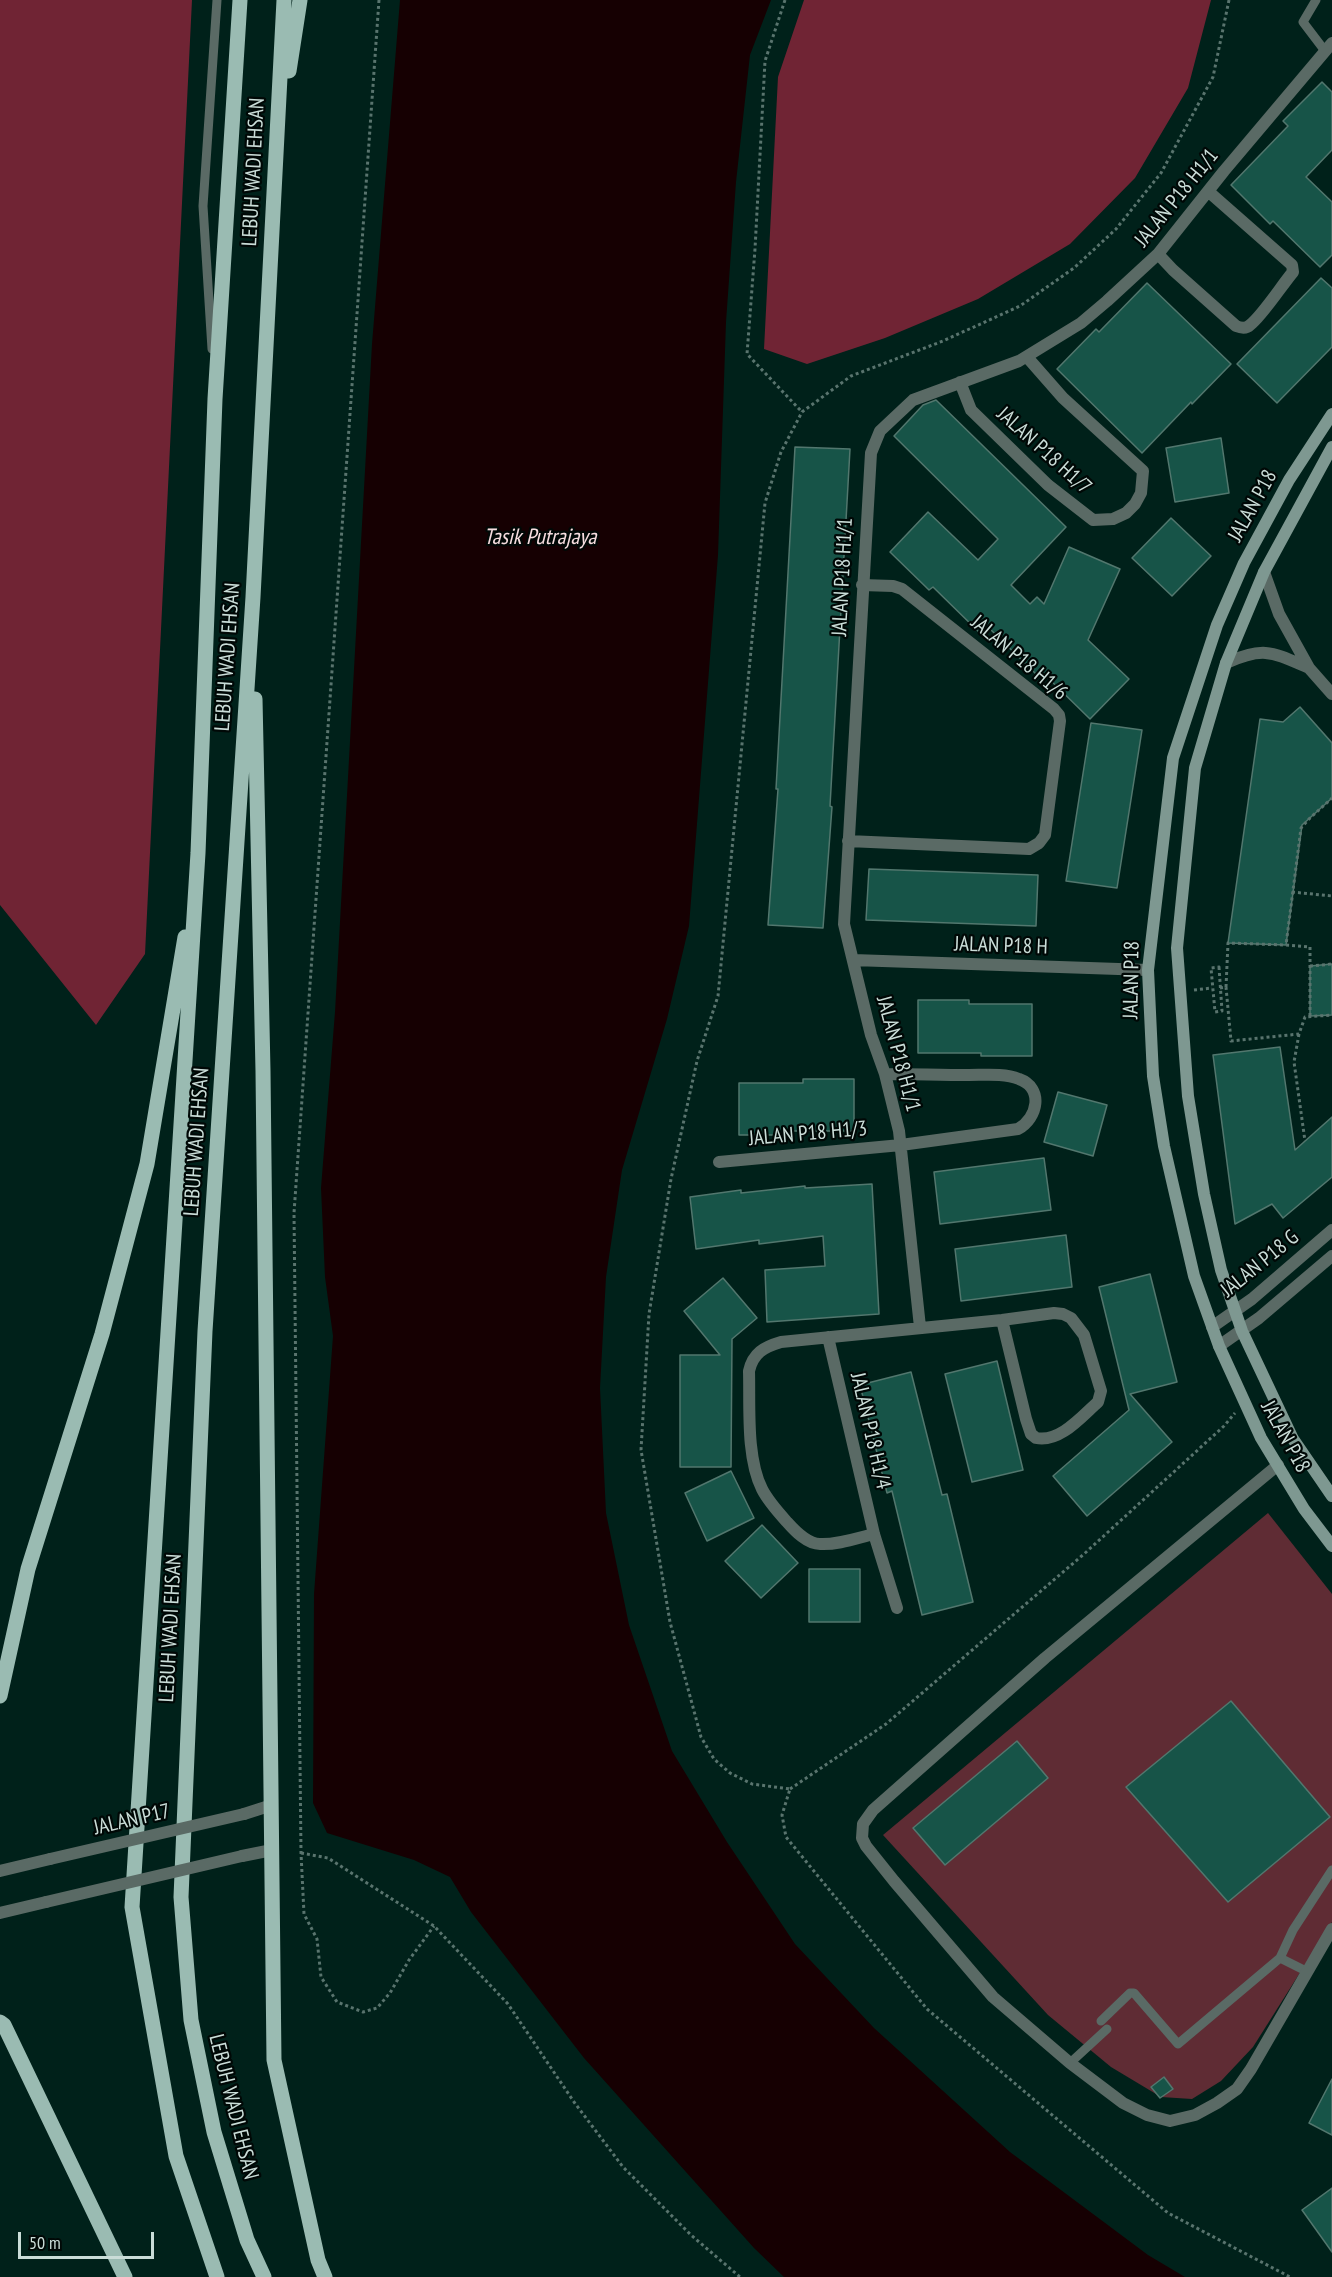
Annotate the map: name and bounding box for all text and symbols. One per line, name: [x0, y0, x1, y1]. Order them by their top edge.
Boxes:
street label: LEBUH WADI EHSAN: [238, 97, 270, 247]
street label: JALAN P18 H1/1: [1130, 144, 1224, 252]
street label: JALAN P18 H1/7: [991, 402, 1097, 500]
street label: JALAN P18: [1223, 466, 1283, 546]
street label: JALAN P18 H1/1: [827, 517, 859, 637]
water label: Tasik Putrajaya: [484, 525, 596, 551]
street label: LEBUH WADI EHSAN: [210, 582, 246, 732]
street label: JALAN P18 H1/6: [965, 610, 1073, 706]
street label: JALAN P18 H: [954, 932, 1048, 960]
street label: JALAN P18: [1119, 941, 1145, 1019]
street label: JALAN P18 H1/1: [870, 993, 926, 1115]
street label: LEBUH WADI EHSAN: [179, 1067, 215, 1217]
street label: JALAN P18 H1/3: [748, 1116, 868, 1152]
street label: JALAN P18 G: [1216, 1225, 1304, 1303]
street label: JALAN P18 H1/4: [844, 1370, 896, 1492]
street label: JALAN P18: [1255, 1397, 1315, 1477]
street label: LEBUH WADI EHSAN: [155, 1553, 187, 1703]
street label: JALAN P17: [91, 1799, 173, 1841]
street label: LEBUH WADI EHSAN: [203, 2032, 263, 2182]
scale bar: [21, 2220, 158, 2258]
text: 50 m: [29, 2231, 61, 2254]

